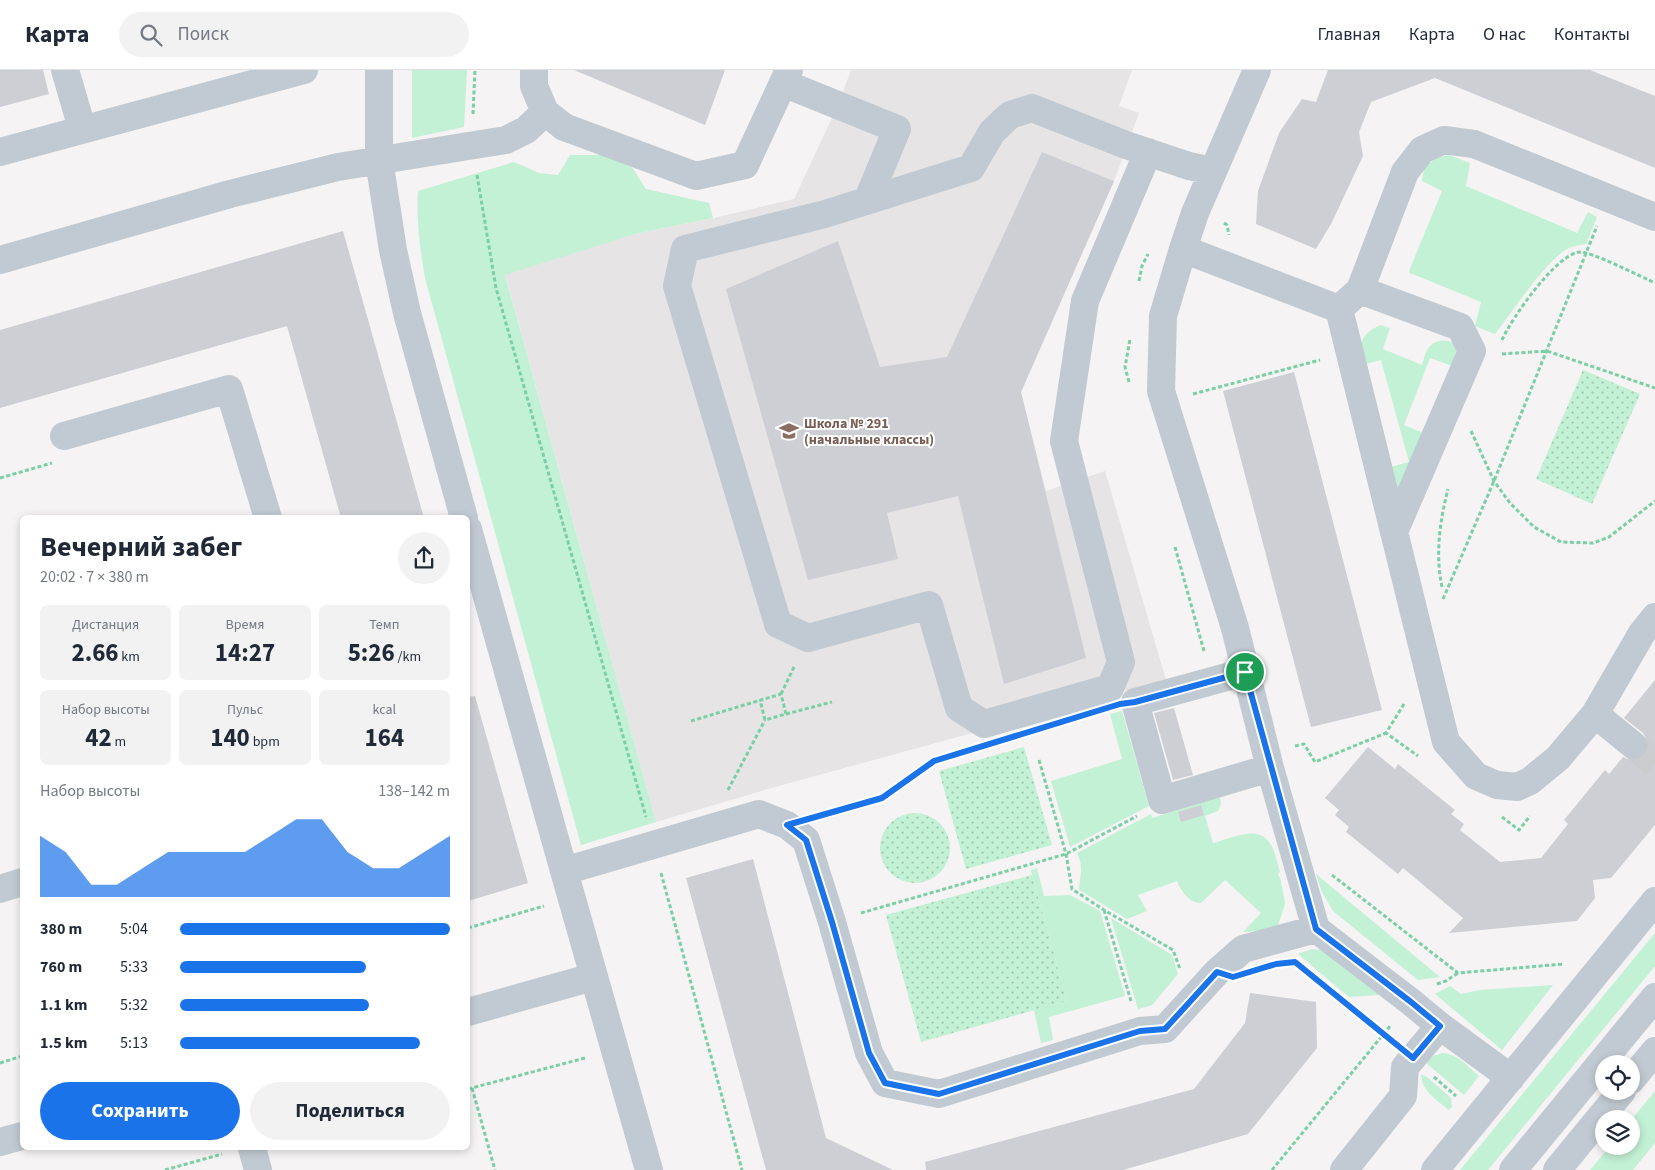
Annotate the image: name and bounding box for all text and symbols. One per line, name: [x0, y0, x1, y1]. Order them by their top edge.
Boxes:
search box: [119, 12, 469, 57]
text: Карта: [25, 17, 89, 52]
icon: search: [137, 21, 165, 49]
text: Поиск: [177, 21, 229, 48]
text: Главная: [1318, 22, 1381, 47]
text: Карта: [1409, 22, 1455, 47]
text: О нас: [1483, 22, 1526, 47]
text: Контакты: [1554, 22, 1630, 47]
place label: Школа № 291 (начальные классы): [804, 414, 934, 450]
school or university icon: Школа № 291 (начальные классы): [778, 420, 800, 442]
text: Вечерний забег: [40, 527, 242, 567]
button: share: [398, 532, 450, 584]
text: 20:02 · 7 × 380 m: [40, 566, 149, 588]
text: Дистанция: [72, 615, 139, 635]
text: Время: [225, 615, 265, 635]
text: Темп: [369, 615, 399, 635]
text: 2.66: [71, 635, 119, 671]
text: 14:27: [215, 635, 275, 671]
text: 5:26: [348, 635, 395, 671]
text: km: [119, 647, 140, 667]
text: /km: [395, 647, 421, 667]
pin: [1224, 651, 1266, 693]
icon: arrive: [1231, 658, 1259, 686]
text: Набор высоты: [62, 700, 150, 720]
text: Пульс: [227, 700, 263, 720]
text: kcal: [373, 700, 396, 720]
text: 42: [85, 720, 112, 756]
text: 140: [210, 720, 250, 756]
text: 164: [365, 720, 404, 756]
text: m: [112, 732, 126, 752]
text: bpm: [250, 732, 280, 752]
text: Набор высоты: [40, 780, 140, 802]
text: 138–142 m: [378, 780, 450, 802]
text: 380 m: [40, 918, 82, 940]
text: 5:04: [120, 918, 148, 940]
text: 760 m: [40, 956, 82, 978]
text: 5:33: [120, 956, 148, 978]
text: 1.1 km: [40, 994, 87, 1016]
text: 5:32: [120, 994, 148, 1016]
text: 1.5 km: [40, 1032, 87, 1054]
text: 5:13: [120, 1032, 148, 1054]
map controls: [1595, 1055, 1640, 1155]
button: locate: [1595, 1055, 1640, 1100]
button: Сохранить: [40, 1082, 240, 1140]
button: Поделиться: [250, 1082, 450, 1140]
button: layers: [1595, 1110, 1640, 1155]

